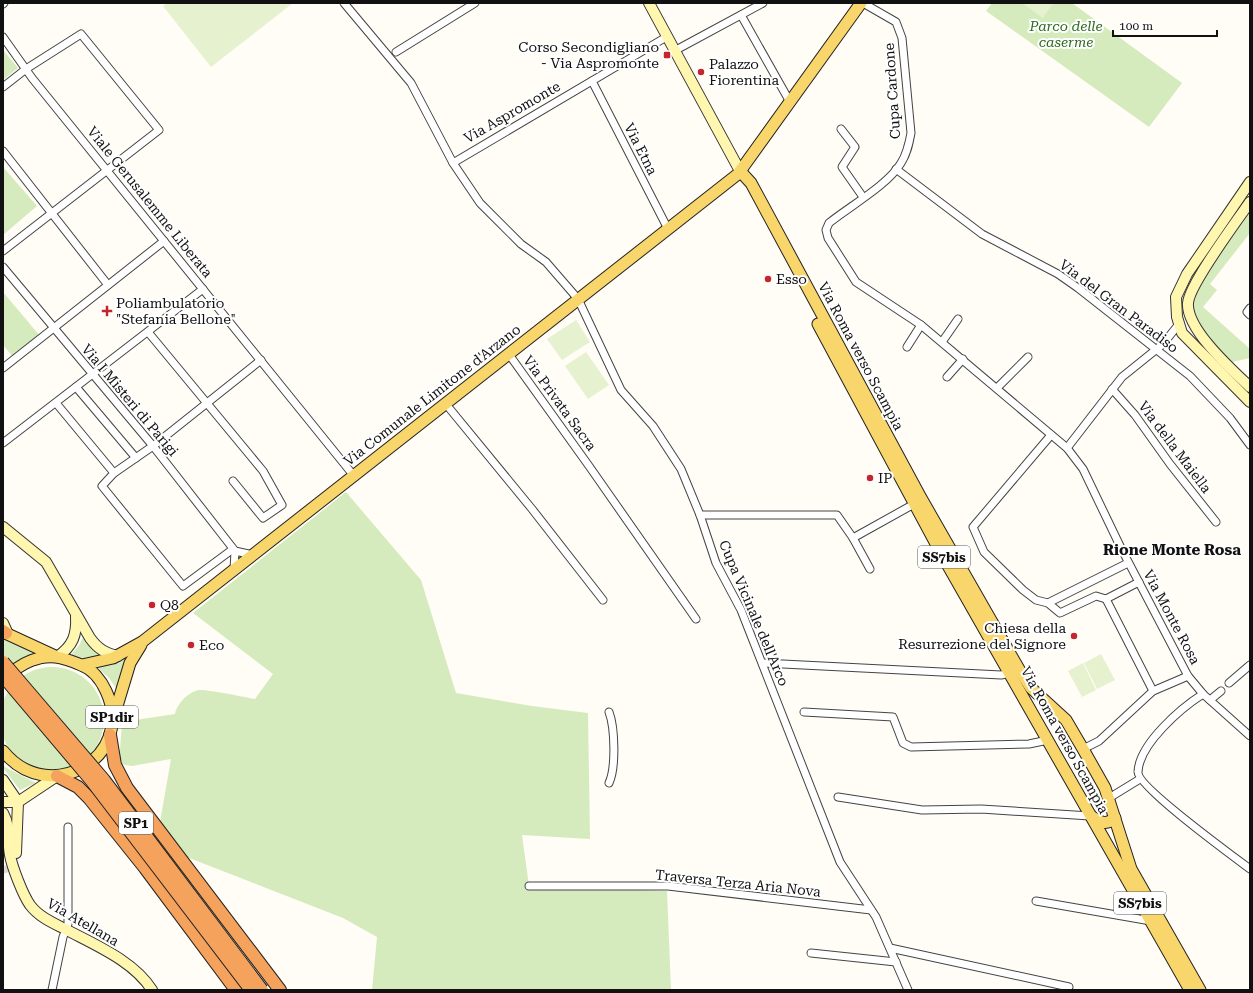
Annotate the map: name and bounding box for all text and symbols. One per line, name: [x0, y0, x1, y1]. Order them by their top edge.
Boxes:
scale bar: [1113, 12, 1217, 38]
park label: Parco delle caserme: [1028, 18, 1103, 50]
text: 100 m: [1119, 19, 1153, 33]
place label: Corso Secondigliano - Via Aspromonte: [518, 39, 659, 71]
street label: Cupa Cardone: [881, 42, 903, 140]
marker: Corso Secondigliano - Via Aspromonte: [662, 50, 672, 60]
place label: Palazzo Fiorentina: [709, 56, 780, 88]
marker: Palazzo Fiorentina: [696, 67, 706, 77]
street label: Via Aspromonte: [461, 78, 563, 146]
street label: Via Etna: [621, 120, 661, 178]
street label: Viale Gerusalemme Liberata: [84, 123, 216, 281]
street label: Via del Gran Paradiso: [1056, 256, 1182, 356]
place label: Esso: [776, 271, 807, 287]
marker: Esso: [763, 274, 773, 284]
street label: Via Roma verso Scampia: [815, 279, 907, 433]
place label: Poliambulatorio "Stefania Bellone": [116, 295, 236, 327]
marker: Poliambulatorio "Stefania Bellone": [101, 305, 113, 317]
street label: Via Comunale Limitone d'Arzano: [340, 321, 524, 469]
street label: Via I Misteri di Parigi: [79, 341, 182, 460]
street label: Via Privata Sacra: [520, 352, 600, 454]
street label: Via della Maiella: [1135, 398, 1215, 496]
place label: IP: [878, 470, 892, 486]
marker: IP: [865, 473, 875, 483]
street label: Cupa Vicinale dell'Arco: [716, 538, 792, 688]
district label: Rione Monte Rosa: [1103, 541, 1241, 559]
road number: SS7bis: [918, 546, 970, 568]
street label: Via Monte Rosa: [1140, 567, 1204, 667]
place label: Q8: [160, 597, 179, 613]
marker: Q8: [147, 600, 157, 610]
place label: Chiesa della Resurrezione del Signore: [898, 620, 1066, 652]
marker: Chiesa della Resurrezione del Signore: [1069, 631, 1079, 641]
place label: Eco: [199, 637, 224, 653]
marker: Eco: [186, 640, 196, 650]
street label: Via Roma verso Scampia: [1018, 664, 1112, 817]
road number: SP1dir: [86, 706, 138, 728]
road number: SP1: [119, 812, 153, 834]
street label: Traversa Terza Aria Nova: [654, 866, 822, 900]
road number: SS7bis: [1114, 892, 1166, 914]
street label: Via Atellana: [44, 895, 122, 949]

